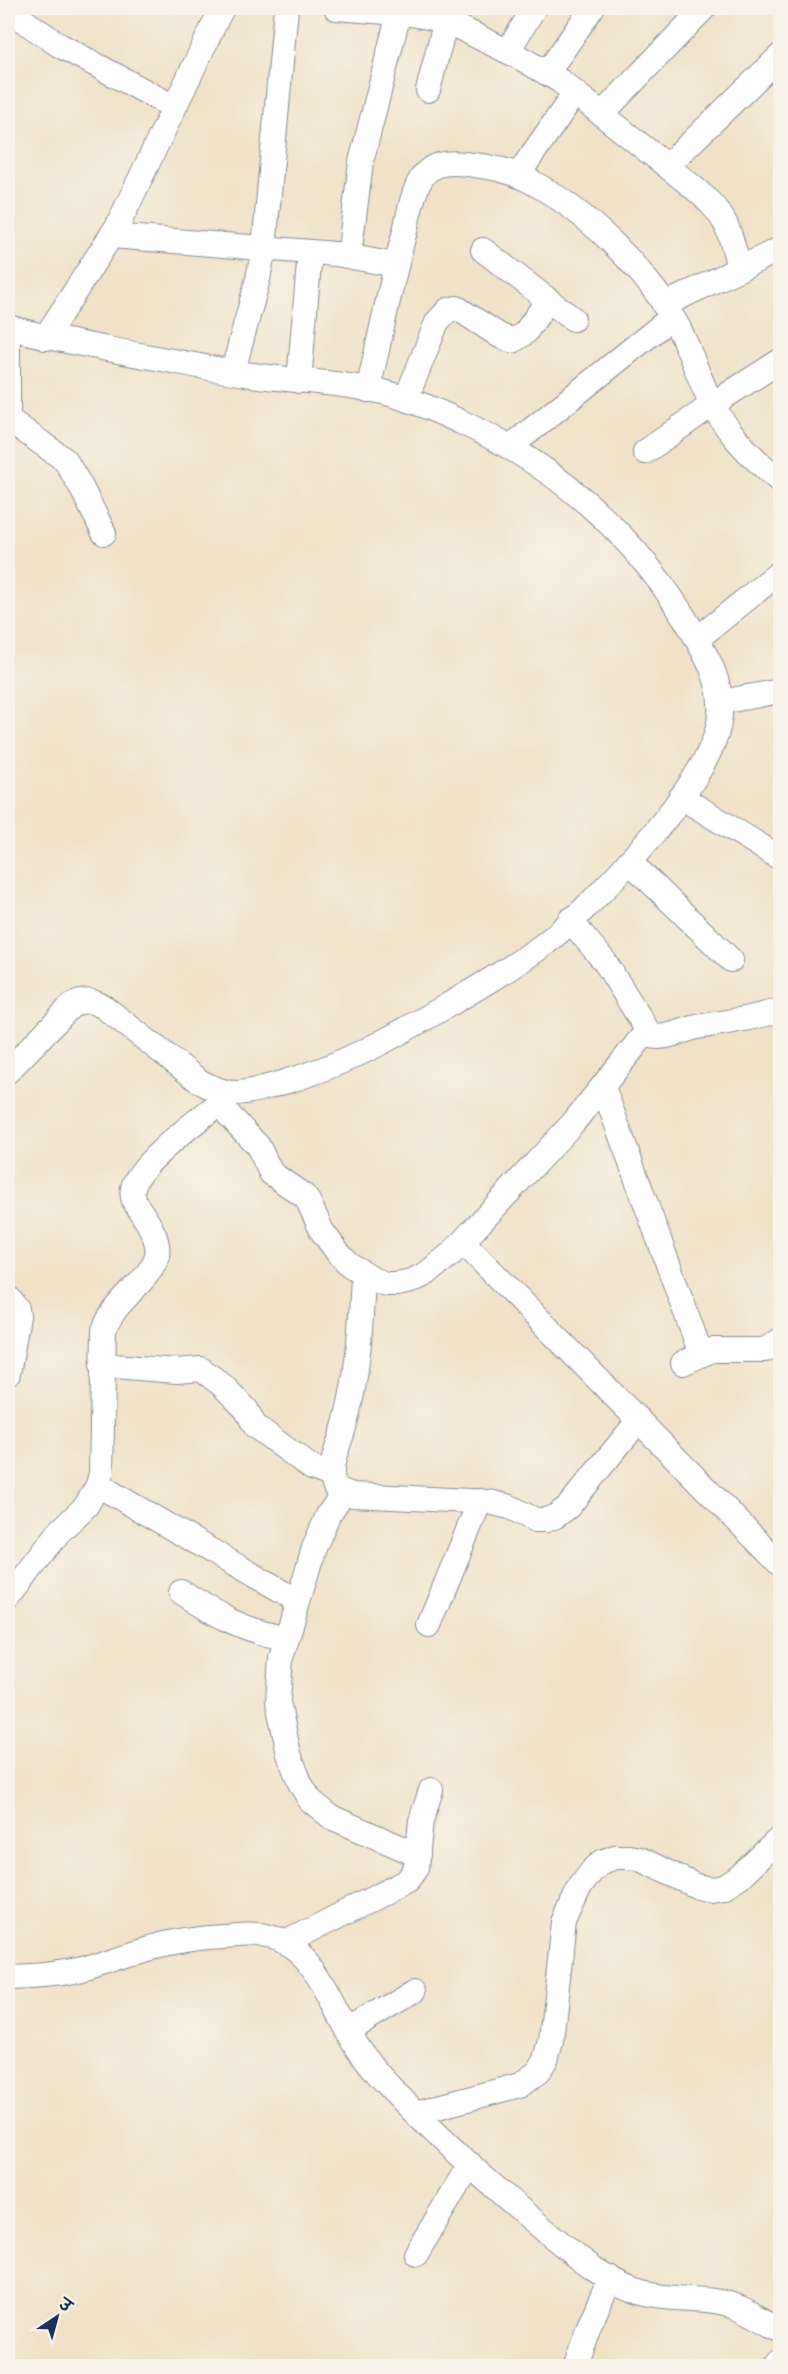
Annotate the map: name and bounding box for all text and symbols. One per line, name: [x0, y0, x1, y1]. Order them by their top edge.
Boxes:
north arrow: [27, 2287, 87, 2347]
text: उ: [54, 2292, 77, 2317]

